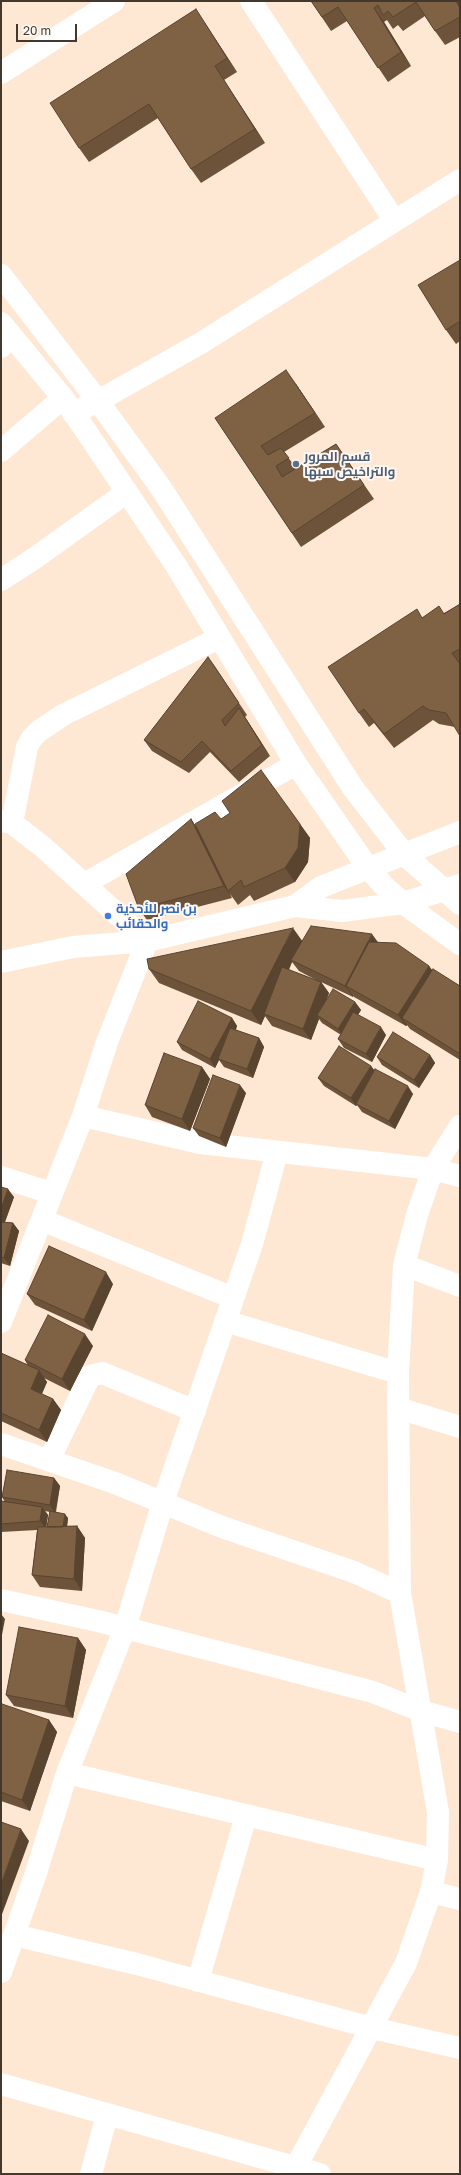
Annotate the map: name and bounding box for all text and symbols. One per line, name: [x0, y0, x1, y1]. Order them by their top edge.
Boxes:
scale bar: [18, 16, 79, 42]
text: 20 m: [23, 23, 51, 38]
place label: قسم المرور والتراخيص سبها: [304, 449, 395, 480]
marker: قسم المرور والتراخيص سبها: [291, 459, 301, 469]
place label: بن نصر للأحذية والحقائب: [116, 901, 197, 932]
marker: بن نصر للأحذية والحقائب: [103, 911, 113, 921]

